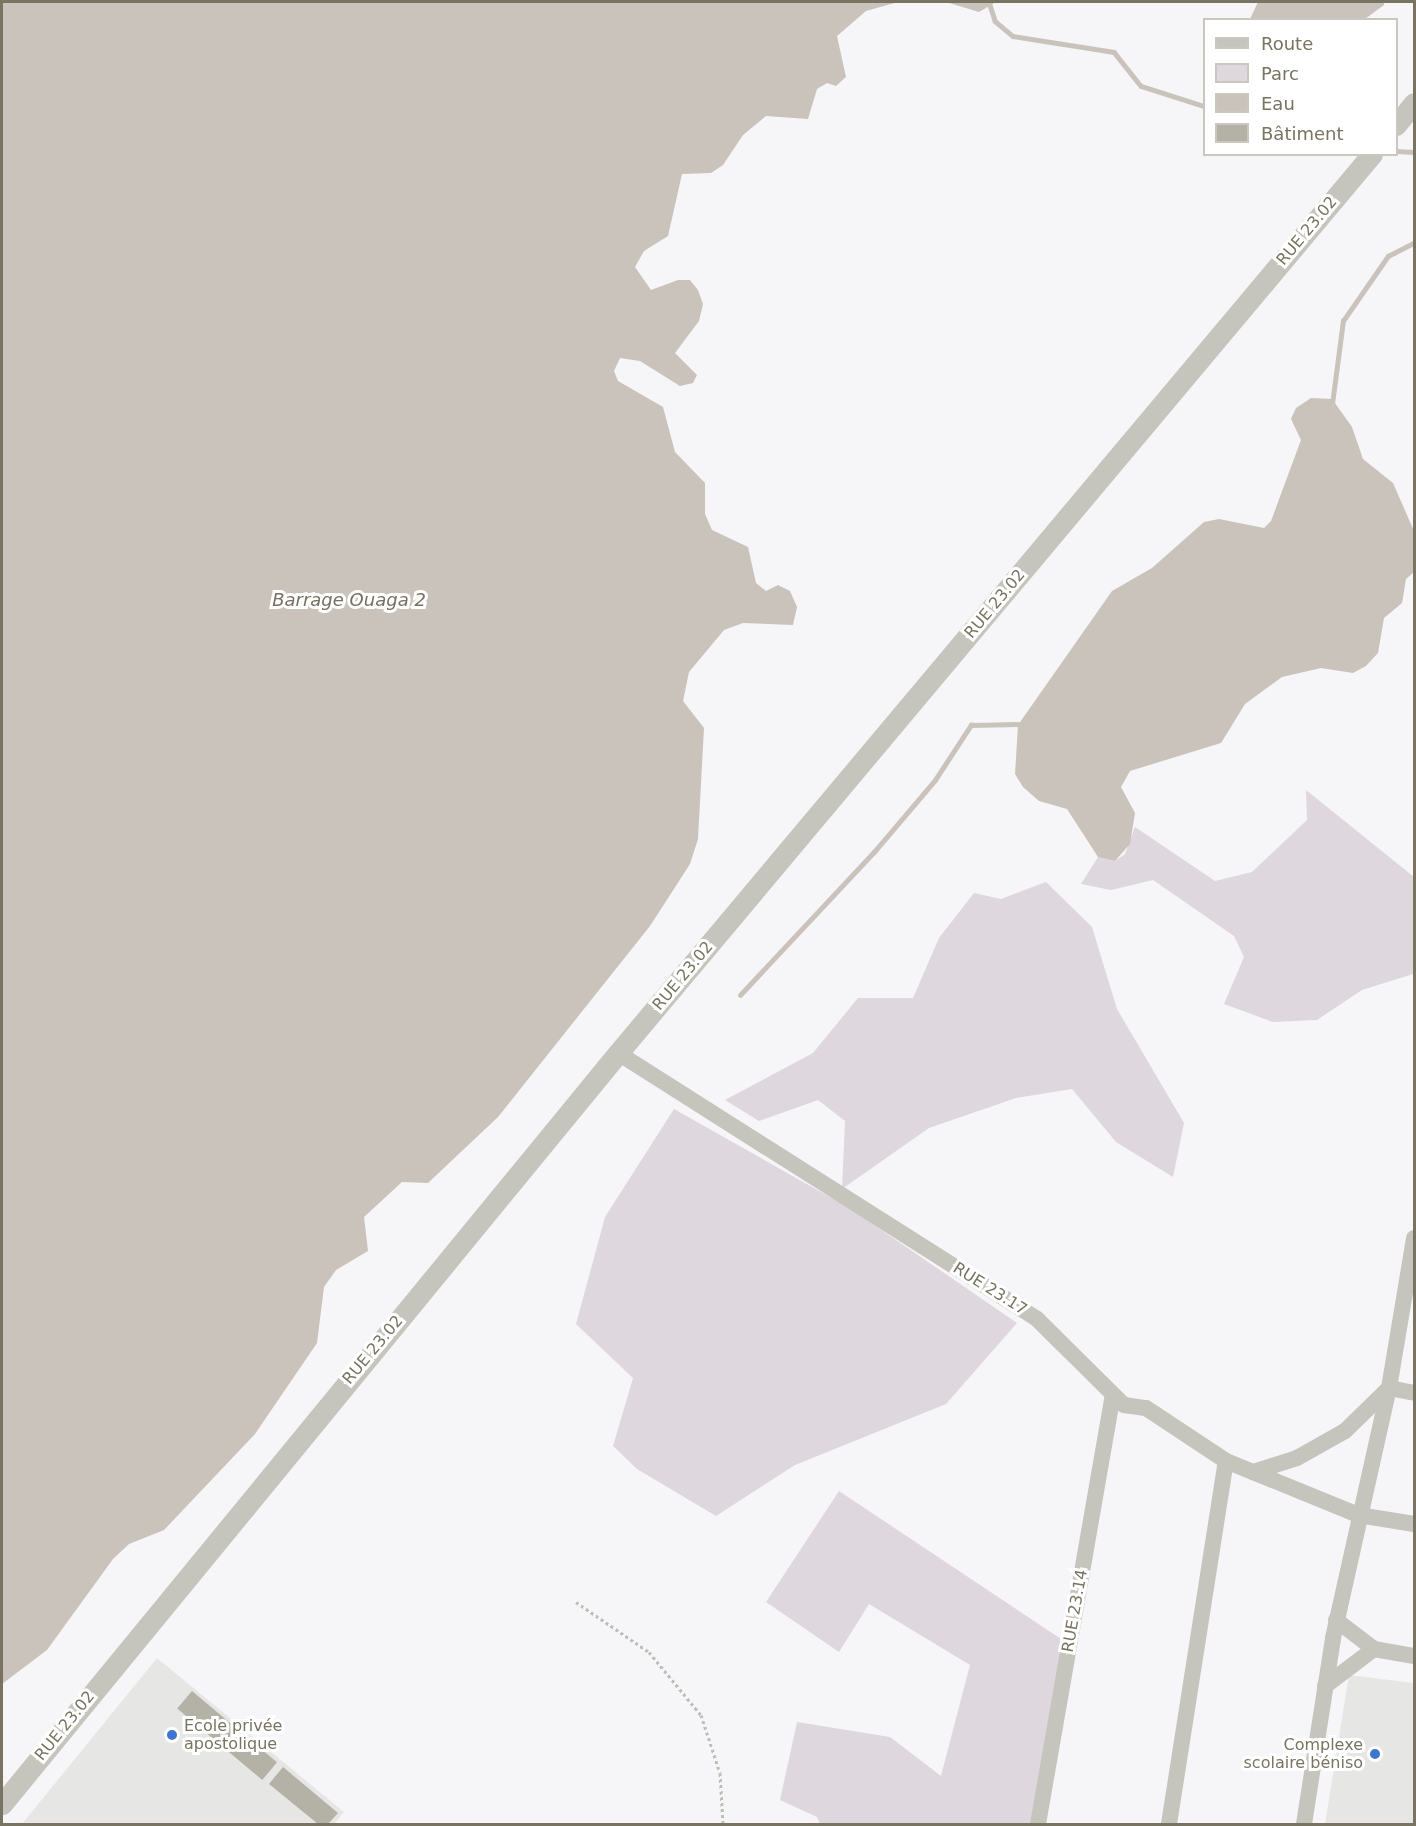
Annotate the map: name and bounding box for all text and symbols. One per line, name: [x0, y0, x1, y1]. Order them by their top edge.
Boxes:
legend: [1203, 18, 1398, 156]
text: Route: [1261, 33, 1313, 54]
text: Parc: [1261, 63, 1299, 84]
text: Eau: [1261, 93, 1295, 114]
text: Bâtiment: [1261, 123, 1344, 144]
street label: RUE 23.02: [1273, 193, 1341, 269]
street label: RUE 23.02: [961, 566, 1029, 642]
water label: Barrage Ouaga 2: [272, 589, 426, 611]
street label: RUE 23.02: [649, 938, 717, 1014]
street label: RUE 23.17: [949, 1259, 1031, 1319]
street label: RUE 23.02: [339, 1312, 407, 1388]
street label: RUE 23.14: [1058, 1568, 1092, 1654]
street label: RUE 23.02: [31, 1687, 99, 1765]
place label: Ecole privée apostolique: [184, 1716, 282, 1754]
marker: Ecole privée apostolique: [165, 1728, 179, 1742]
place label: Complexe scolaire béniso: [1244, 1735, 1363, 1773]
marker: Complexe scolaire béniso: [1368, 1747, 1382, 1761]

